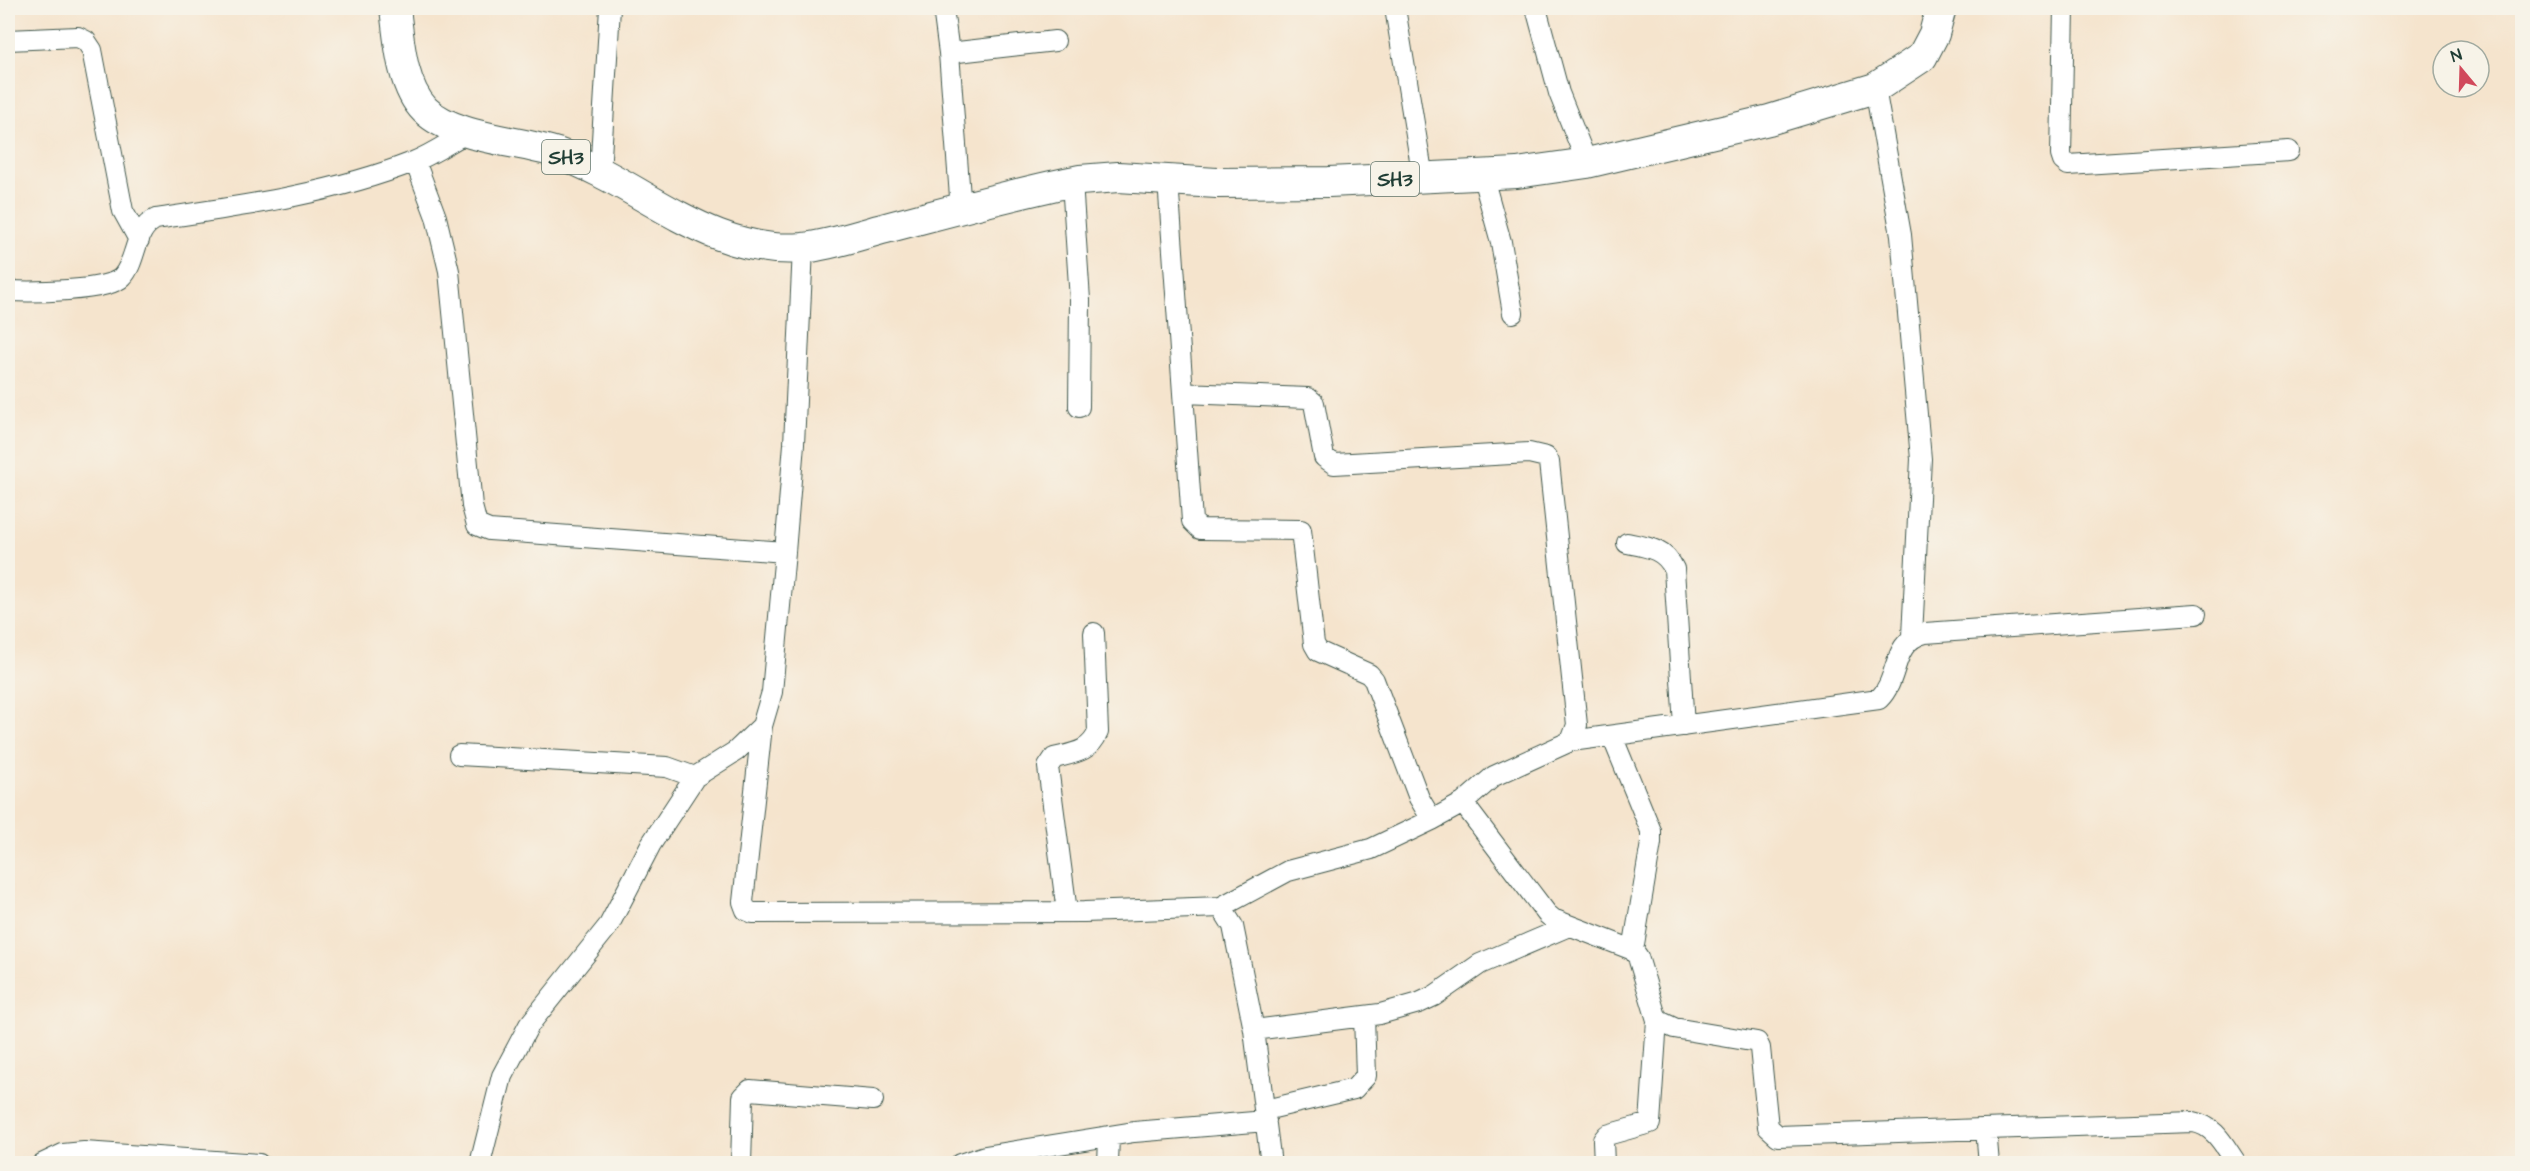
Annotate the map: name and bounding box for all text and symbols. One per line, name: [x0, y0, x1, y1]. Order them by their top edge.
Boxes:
north arrow: [2431, 39, 2491, 99]
text: N: [2448, 44, 2465, 68]
road number: SH3: [542, 140, 590, 174]
road number: SH3: [1371, 162, 1419, 196]

